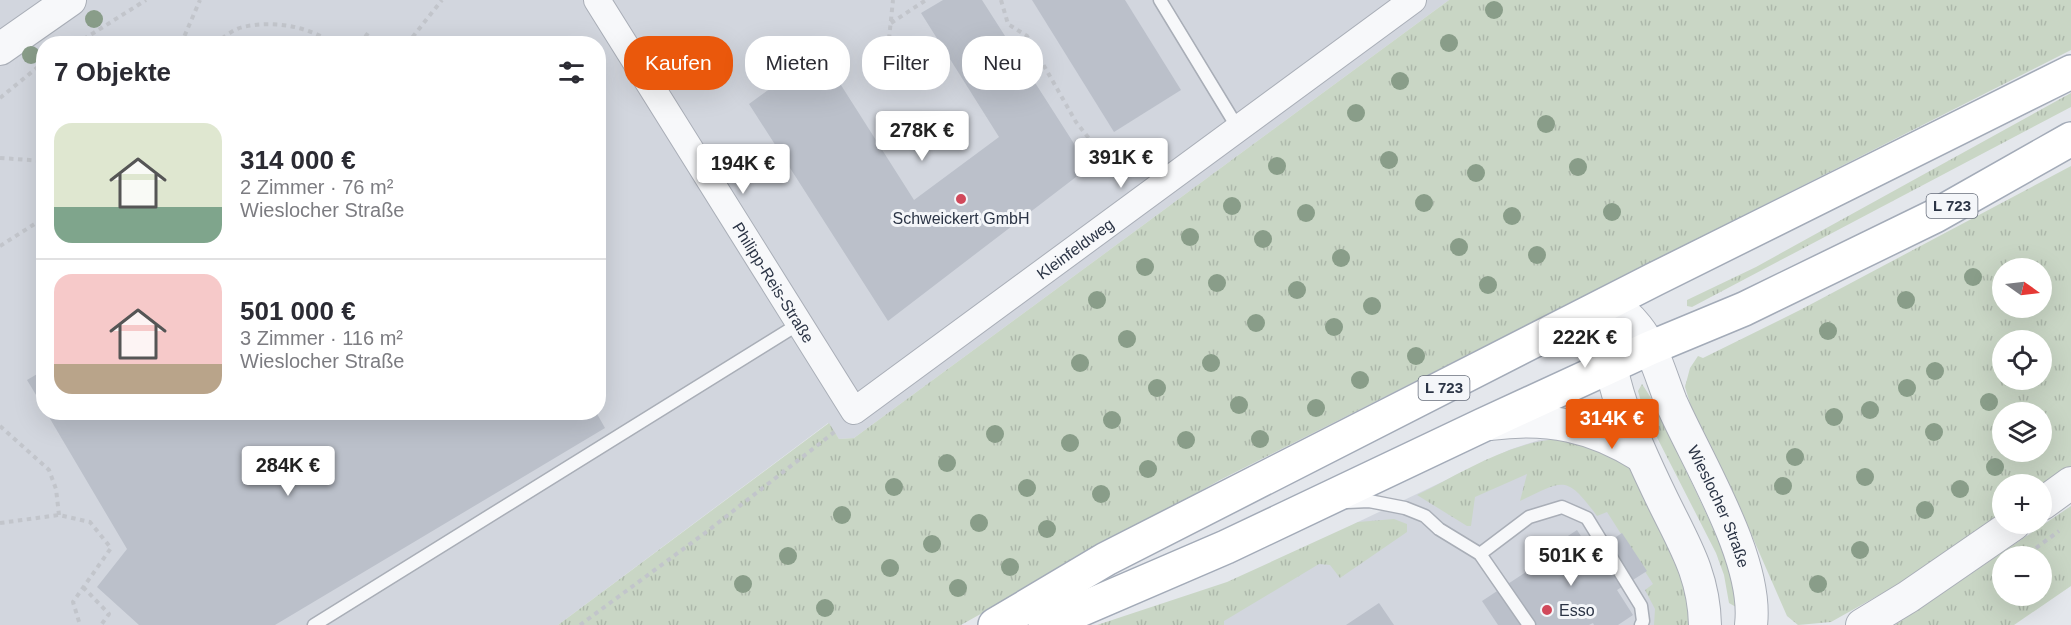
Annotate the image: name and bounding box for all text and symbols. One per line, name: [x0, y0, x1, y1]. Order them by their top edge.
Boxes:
chip: Kaufen: [624, 36, 733, 90]
chip: Mieten: [745, 36, 850, 90]
chip: Filter: [862, 36, 950, 90]
chip: Neu: [962, 36, 1043, 90]
icon: filters: [555, 56, 588, 89]
text: 7 Objekte: [54, 57, 171, 87]
pin: 278K €: [873, 111, 971, 162]
text: 278K €: [890, 119, 954, 141]
pin: 391K €: [1072, 138, 1170, 189]
pin: 194K €: [694, 144, 792, 195]
text: 314 000 €: [240, 145, 356, 175]
text: 391K €: [1089, 146, 1153, 168]
icon: home: [102, 147, 174, 219]
text: 194K €: [711, 152, 775, 174]
text: 2 Zimmer · 76 m²: [240, 176, 393, 198]
marker: Schweickert GmbH: [954, 192, 968, 206]
road number: L 723: [1926, 194, 1978, 218]
text: Wieslocher Straße: [240, 199, 405, 221]
place label: Schweickert GmbH: [893, 210, 1029, 227]
street label: Kleinfeldweg: [1034, 215, 1117, 283]
street label: Philipp-Reis-Straße: [729, 219, 817, 346]
north arrow: [1992, 258, 2052, 318]
map controls: [1992, 258, 2052, 606]
text: 501 000 €: [240, 296, 356, 326]
icon: home: [102, 298, 174, 370]
pin: 222K €: [1536, 318, 1634, 369]
text: 222K €: [1553, 326, 1617, 348]
text: 3 Zimmer · 116 m²: [240, 327, 403, 349]
button: locate: [1992, 330, 2052, 390]
text: Wieslocher Straße: [240, 350, 405, 372]
road number: L 723: [1418, 376, 1470, 400]
pin: 314K €: [1563, 399, 1661, 450]
button: layers: [1992, 402, 2052, 462]
text: 314K €: [1580, 407, 1644, 429]
street label: Wieslocher Straße: [1684, 443, 1752, 570]
pin: 284K €: [239, 446, 337, 497]
text: 284K €: [256, 454, 320, 476]
button: +: [1992, 474, 2052, 534]
pin: 501K €: [1522, 536, 1620, 587]
text: 501K €: [1539, 544, 1603, 566]
button: −: [1992, 546, 2052, 606]
place label: Esso: [1559, 602, 1595, 619]
marker: Esso: [1540, 603, 1554, 617]

